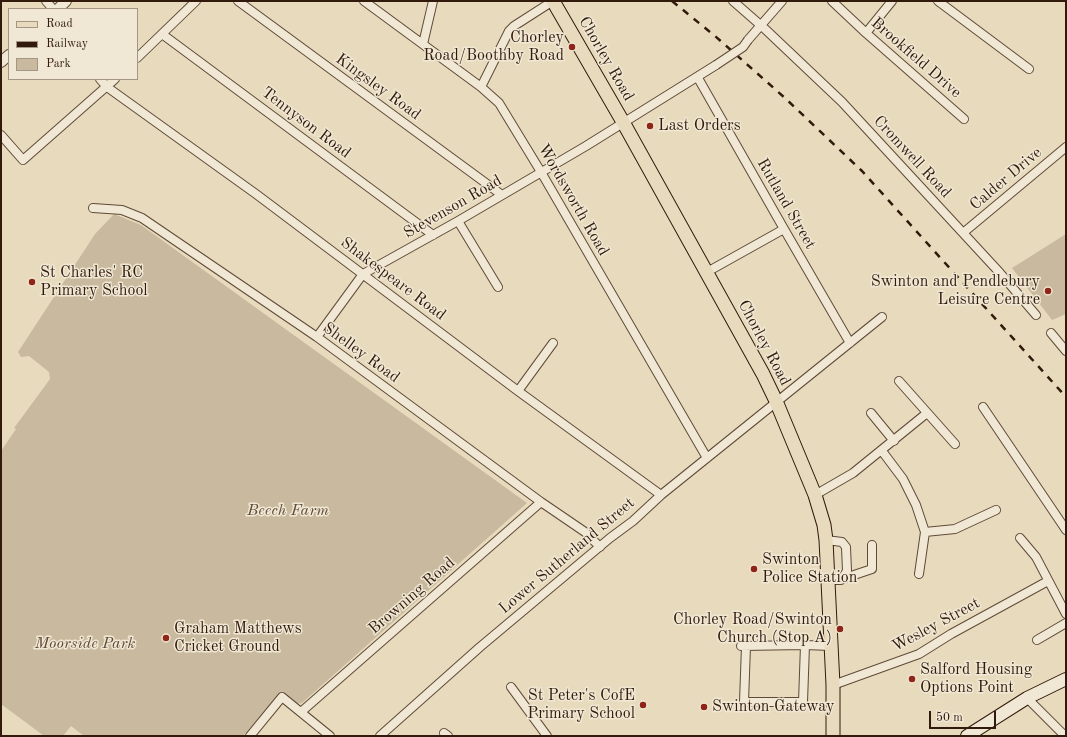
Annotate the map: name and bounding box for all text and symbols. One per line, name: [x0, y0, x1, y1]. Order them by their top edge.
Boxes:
legend: [8, 8, 138, 80]
street label: Chorley Road: [574, 13, 638, 105]
street label: Brookfield Drive: [867, 14, 965, 102]
text: Road: [46, 18, 73, 30]
place label: Chorley Road/Boothby Road: [423, 28, 564, 66]
text: Railway: [46, 38, 88, 50]
marker: Chorley Road/Boothby Road: [567, 42, 577, 52]
street label: Kingsley Road: [332, 50, 424, 124]
text: Park: [46, 58, 71, 70]
street label: Tennyson Road: [257, 83, 355, 163]
street label: Cromwell Road: [869, 112, 955, 202]
place label: Last Orders: [658, 116, 741, 136]
marker: Last Orders: [645, 121, 655, 131]
street label: Wordsworth Road: [533, 141, 613, 259]
street label: Calder Drive: [966, 143, 1046, 215]
street label: Rutland Street: [752, 155, 820, 253]
street label: Stevenson Road: [400, 171, 506, 243]
street label: Shakespeare Road: [337, 233, 449, 325]
place label: St Charles' RC Primary School: [40, 263, 148, 301]
place label: Swinton and Pendlebury Leisure Centre: [871, 272, 1040, 310]
marker: St Charles' RC Primary School: [27, 277, 37, 287]
marker: Swinton and Pendlebury Leisure Centre: [1043, 286, 1053, 296]
street label: Chorley Road: [733, 297, 795, 389]
street label: Shelley Road: [319, 319, 403, 387]
street label: Lower Sutherland Street: [495, 494, 639, 618]
park label: Beech Farm: [247, 501, 329, 521]
place label: Swinton Police Station: [762, 550, 857, 588]
street label: Browning Road: [365, 553, 459, 639]
marker: Swinton Police Station: [749, 564, 759, 574]
street label: Wesley Street: [889, 594, 983, 656]
place label: Chorley Road/Swinton Church (Stop A): [673, 610, 832, 648]
place label: Graham Matthews Cricket Ground: [174, 619, 302, 657]
marker: Chorley Road/Swinton Church (Stop A): [835, 624, 845, 634]
marker: Graham Matthews Cricket Ground: [161, 633, 171, 643]
park label: Moorside Park: [35, 634, 135, 654]
place label: Salford Housing Options Point: [920, 660, 1032, 698]
marker: Salford Housing Options Point: [907, 674, 917, 684]
place label: St Peter's CofE Primary School: [527, 686, 635, 724]
place label: Swinton Gateway: [712, 697, 834, 717]
marker: St Peter's CofE Primary School: [638, 700, 648, 710]
marker: Swinton Gateway: [699, 702, 709, 712]
scale bar: [931, 703, 998, 729]
text: 50 m: [936, 712, 963, 724]

